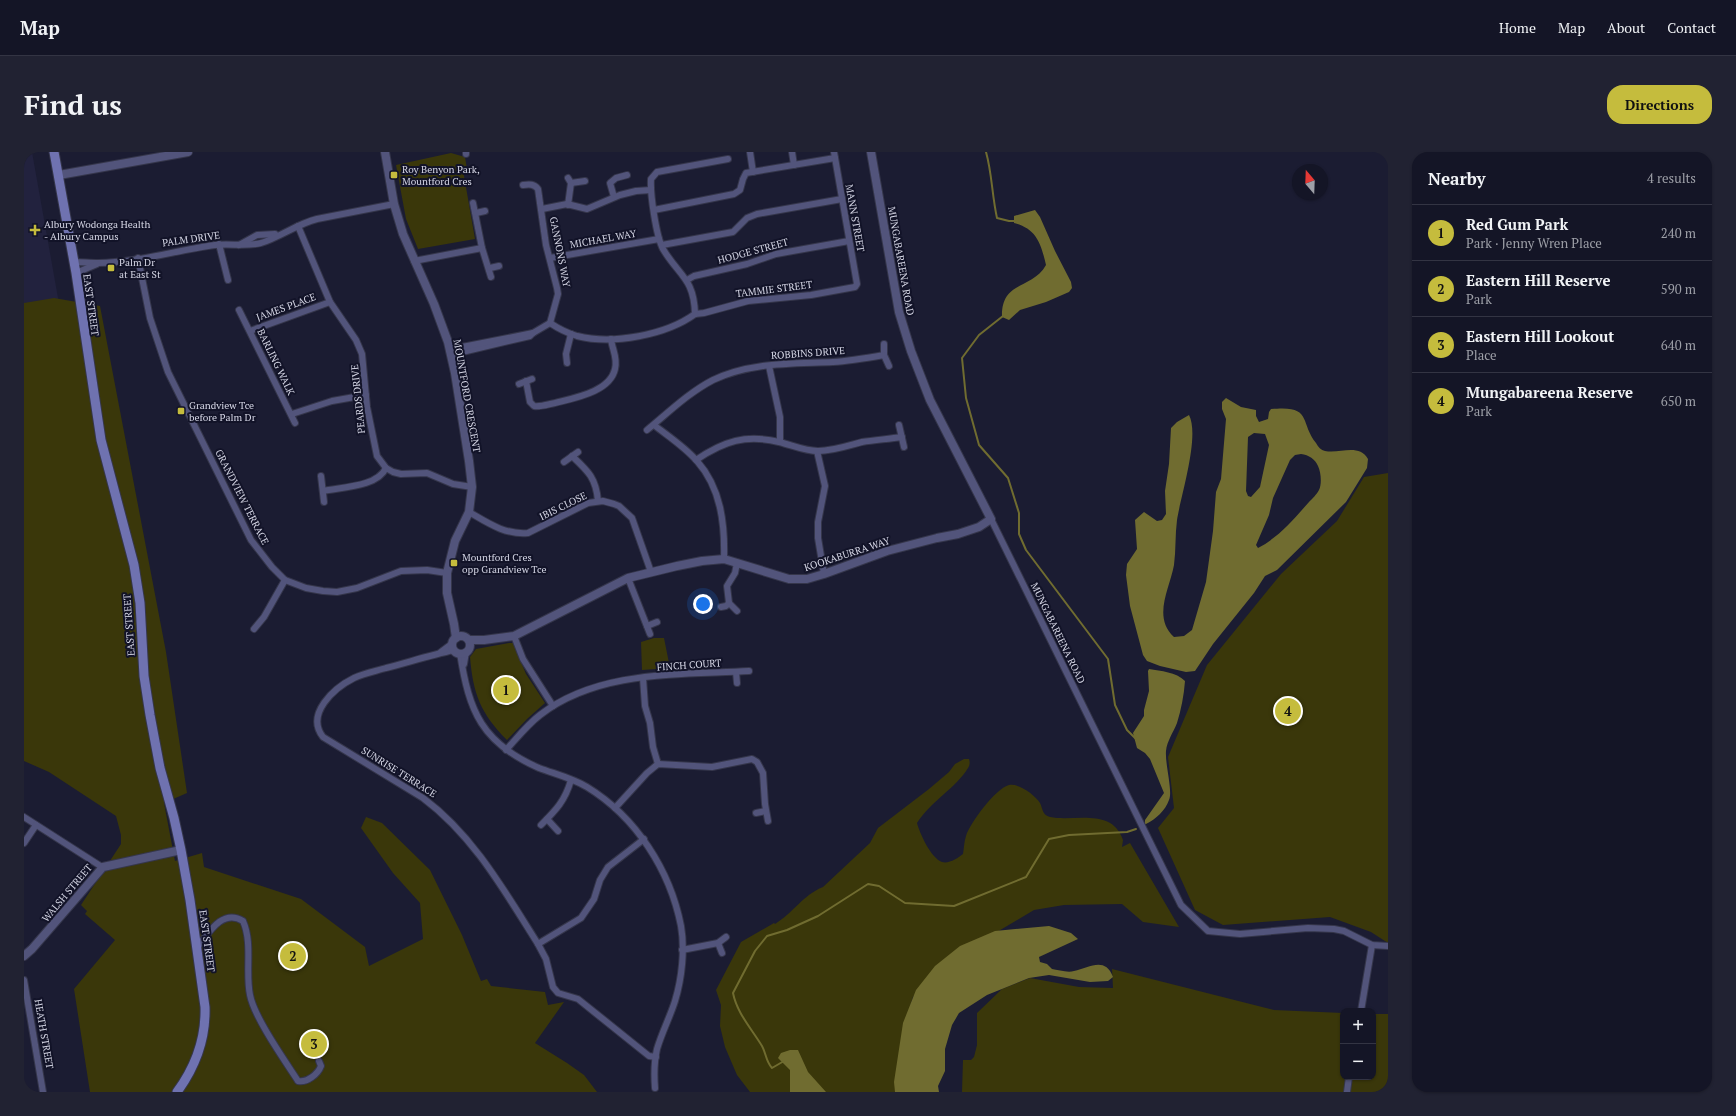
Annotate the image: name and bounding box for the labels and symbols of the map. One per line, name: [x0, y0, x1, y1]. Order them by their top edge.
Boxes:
place label: Roy Benyon Park, Mountford Cres: [402, 163, 480, 188]
north arrow: [1292, 164, 1328, 200]
marker: Roy Benyon Park, Mountford Cres: [389, 170, 399, 180]
street label: MANN STREET: [843, 183, 867, 253]
street label: MUNGABAREENA ROAD: [885, 205, 917, 317]
street label: GANNONS WAY: [547, 216, 573, 289]
place label: Albury Wodonga Health - Albury Campus: [44, 218, 151, 243]
marker: Albury Wodonga Health - Albury Campus: [29, 224, 41, 236]
street label: MICHAEL WAY: [569, 227, 638, 251]
street label: PALM DRIVE: [161, 228, 221, 249]
street label: HODGE STREET: [716, 235, 790, 267]
place label: Palm Dr at East St: [119, 256, 161, 281]
marker: Palm Dr at East St: [106, 263, 116, 273]
street label: EAST STREET: [80, 273, 102, 337]
street label: TAMMIE STREET: [735, 278, 813, 300]
street label: JAMES PLACE: [254, 290, 318, 324]
street label: BARLING WALK: [254, 327, 298, 398]
street label: MOUNTFORD CRESCENT: [451, 338, 483, 454]
street label: ROBBINS DRIVE: [771, 344, 846, 362]
street label: PEARDS DRIVE: [348, 364, 368, 434]
place label: Grandview Tce before Palm Dr: [189, 399, 256, 424]
marker: Grandview Tce before Palm Dr: [176, 406, 186, 416]
street label: GRANDVIEW TERRACE: [212, 447, 272, 547]
street label: IBIS CLOSE: [537, 489, 589, 523]
street label: KOOKABURRA WAY: [802, 534, 892, 574]
place label: Mountford Cres opp Grandview Tce: [462, 551, 546, 576]
marker: Mountford Cres opp Grandview Tce: [449, 558, 459, 568]
street label: MUNGABAREENA ROAD: [1028, 580, 1088, 686]
street label: EAST STREET: [120, 593, 138, 657]
your location: [693, 594, 713, 614]
street label: FINCH COURT: [656, 656, 722, 674]
pin: 1: [493, 675, 519, 705]
pin: 4: [1275, 696, 1301, 726]
street label: SUNRISE TERRACE: [359, 744, 439, 800]
street label: WALSH STREET: [39, 861, 95, 925]
street label: EAST STREET: [196, 909, 218, 973]
pin: 2: [280, 941, 306, 971]
street label: HEATH STREET: [31, 998, 57, 1070]
pin: 3: [301, 1029, 327, 1059]

